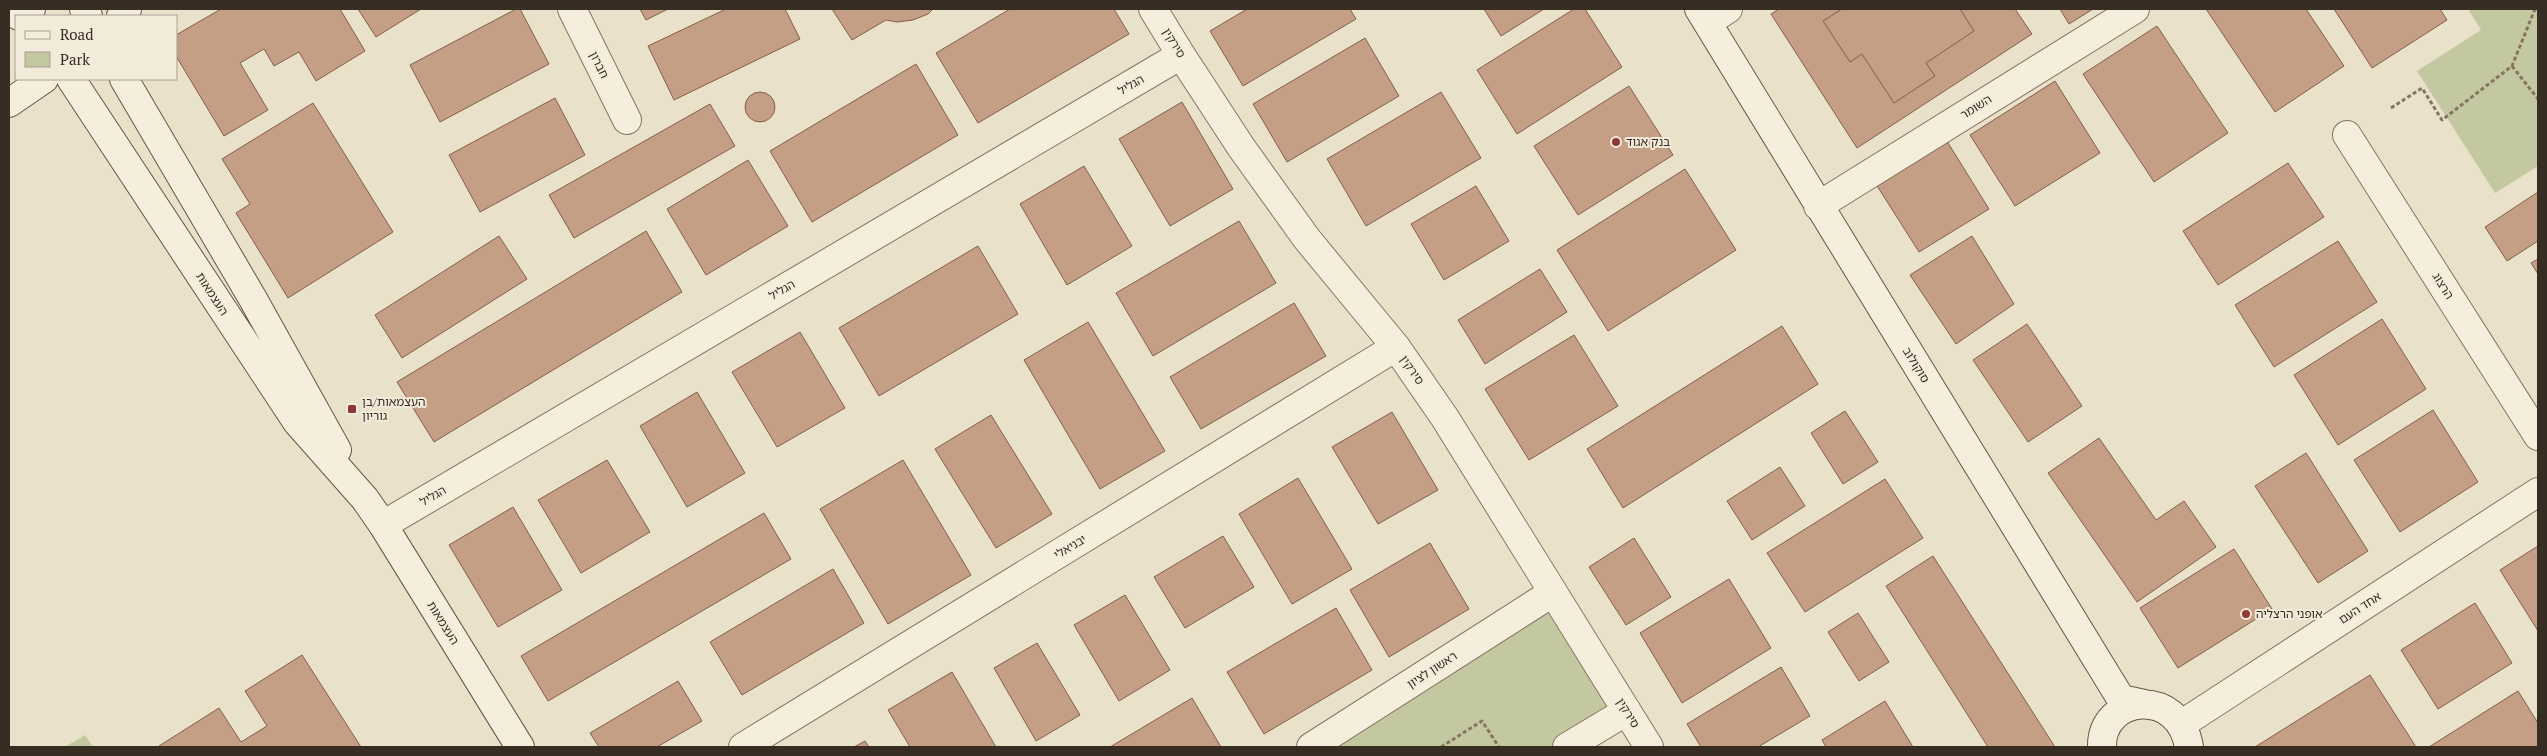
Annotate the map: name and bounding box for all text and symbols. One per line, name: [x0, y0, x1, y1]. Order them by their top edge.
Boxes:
legend: [15, 15, 178, 80]
text: Road: [60, 24, 93, 44]
street label: סירקין: [1160, 25, 1189, 61]
text: Park: [60, 49, 90, 69]
street label: חברון: [586, 49, 612, 81]
street label: הגליל: [1115, 71, 1147, 98]
street label: השומר: [1957, 91, 1994, 122]
place label: בנק אגוד: [1626, 134, 1670, 149]
marker: בנק אגוד: [1610, 136, 1622, 148]
street label: העצמאות: [193, 269, 232, 318]
street label: הרצוג: [2429, 270, 2457, 302]
street label: הגליל: [766, 276, 798, 303]
street label: סוקולוב: [1900, 344, 1933, 386]
street label: סירקין: [1397, 352, 1428, 387]
place label: העצמאות/בן גוריון: [362, 394, 426, 423]
marker: העצמאות/בן גוריון: [346, 403, 358, 415]
street label: הגליל: [417, 482, 449, 509]
street label: יבניאלי: [1051, 531, 1089, 562]
street label: אחד העם: [2336, 588, 2384, 627]
street label: העצמאות: [424, 598, 463, 647]
place label: אופני הרצליה: [2256, 606, 2323, 621]
marker: אופני הרצליה: [2240, 608, 2252, 620]
street label: ראשון לציון: [1404, 648, 1460, 691]
street label: סירקין: [1614, 695, 1643, 731]

